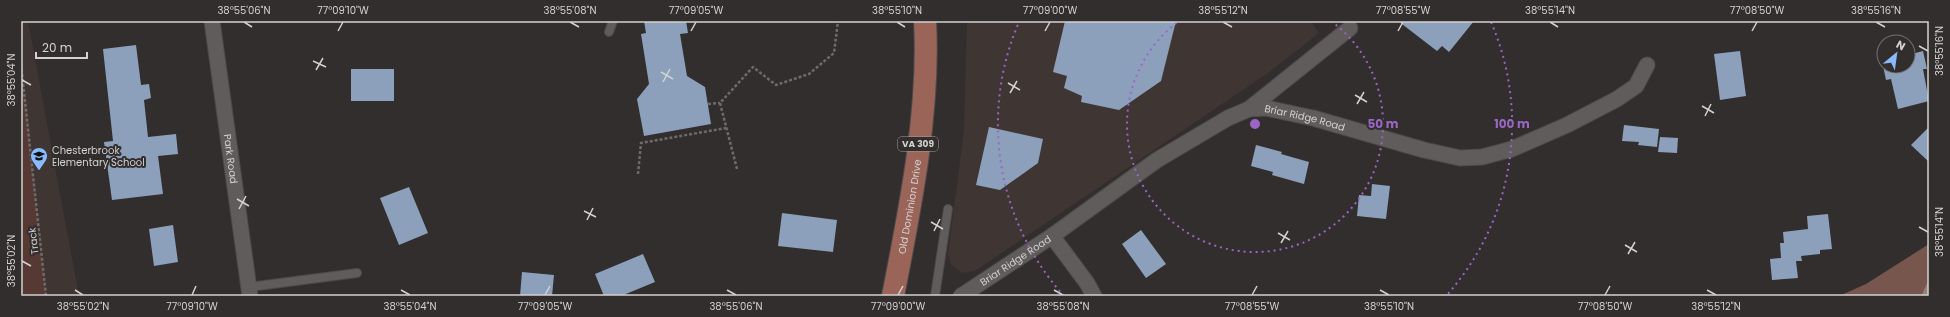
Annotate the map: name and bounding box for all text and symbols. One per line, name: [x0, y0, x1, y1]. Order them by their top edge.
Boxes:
text: 38°55'06"N: [217, 3, 271, 18]
text: 77°09'10"W: [317, 3, 369, 18]
text: 38°55'08"N: [544, 3, 597, 18]
text: 77°09'05"W: [669, 3, 723, 18]
text: 38°55'10"N: [872, 3, 922, 18]
text: 77°09'00"W: [1023, 3, 1077, 18]
text: 38°55'12"N: [1198, 3, 1248, 18]
text: 77°08'55"W: [1376, 3, 1430, 18]
text: 38°55'14"N: [1525, 3, 1575, 18]
text: 77°08'50"W: [1730, 3, 1784, 18]
text: 38°55'16"N: [1851, 3, 1901, 18]
text: 38°55'16"N: [1932, 26, 1947, 76]
scale bar: [36, 34, 87, 60]
north arrow: [1876, 34, 1916, 74]
text: N: [1893, 36, 1908, 54]
text: 20 m: [42, 39, 72, 56]
text: 38°55'04"N: [4, 54, 19, 106]
street label: Briar Ridge Road: [1263, 101, 1347, 135]
text: 50 m: [1368, 115, 1399, 132]
text: 100 m: [1494, 115, 1530, 132]
centre of rings: [1248, 117, 1262, 131]
street label: Park Road: [220, 133, 241, 185]
road number: VA 309: [898, 137, 938, 151]
place label: Chesterbrook Elementary School: [52, 143, 145, 170]
school or university icon: Chesterbrook Elementary School: [29, 146, 49, 171]
street label: Old Dominion Drive: [894, 158, 925, 255]
text: 38°55'14"N: [1932, 207, 1947, 257]
street label: Track: [24, 226, 43, 255]
street label: Briar Ridge Road: [977, 232, 1054, 290]
text: 38°55'02"N: [4, 235, 19, 287]
text: 38°55'02"N: [57, 299, 109, 314]
text: 77°09'10"W: [166, 299, 218, 314]
text: 38°55'04"N: [384, 299, 436, 314]
text: 77°09'05"W: [518, 299, 572, 314]
text: 38°55'06"N: [709, 299, 763, 314]
text: 77°09'00"W: [871, 299, 925, 314]
text: 38°55'08"N: [1037, 299, 1090, 314]
text: 77°08'55"W: [1225, 299, 1279, 314]
text: 38°55'10"N: [1364, 299, 1414, 314]
text: 77°08'50"W: [1578, 299, 1632, 314]
text: 38°55'12"N: [1691, 299, 1741, 314]

